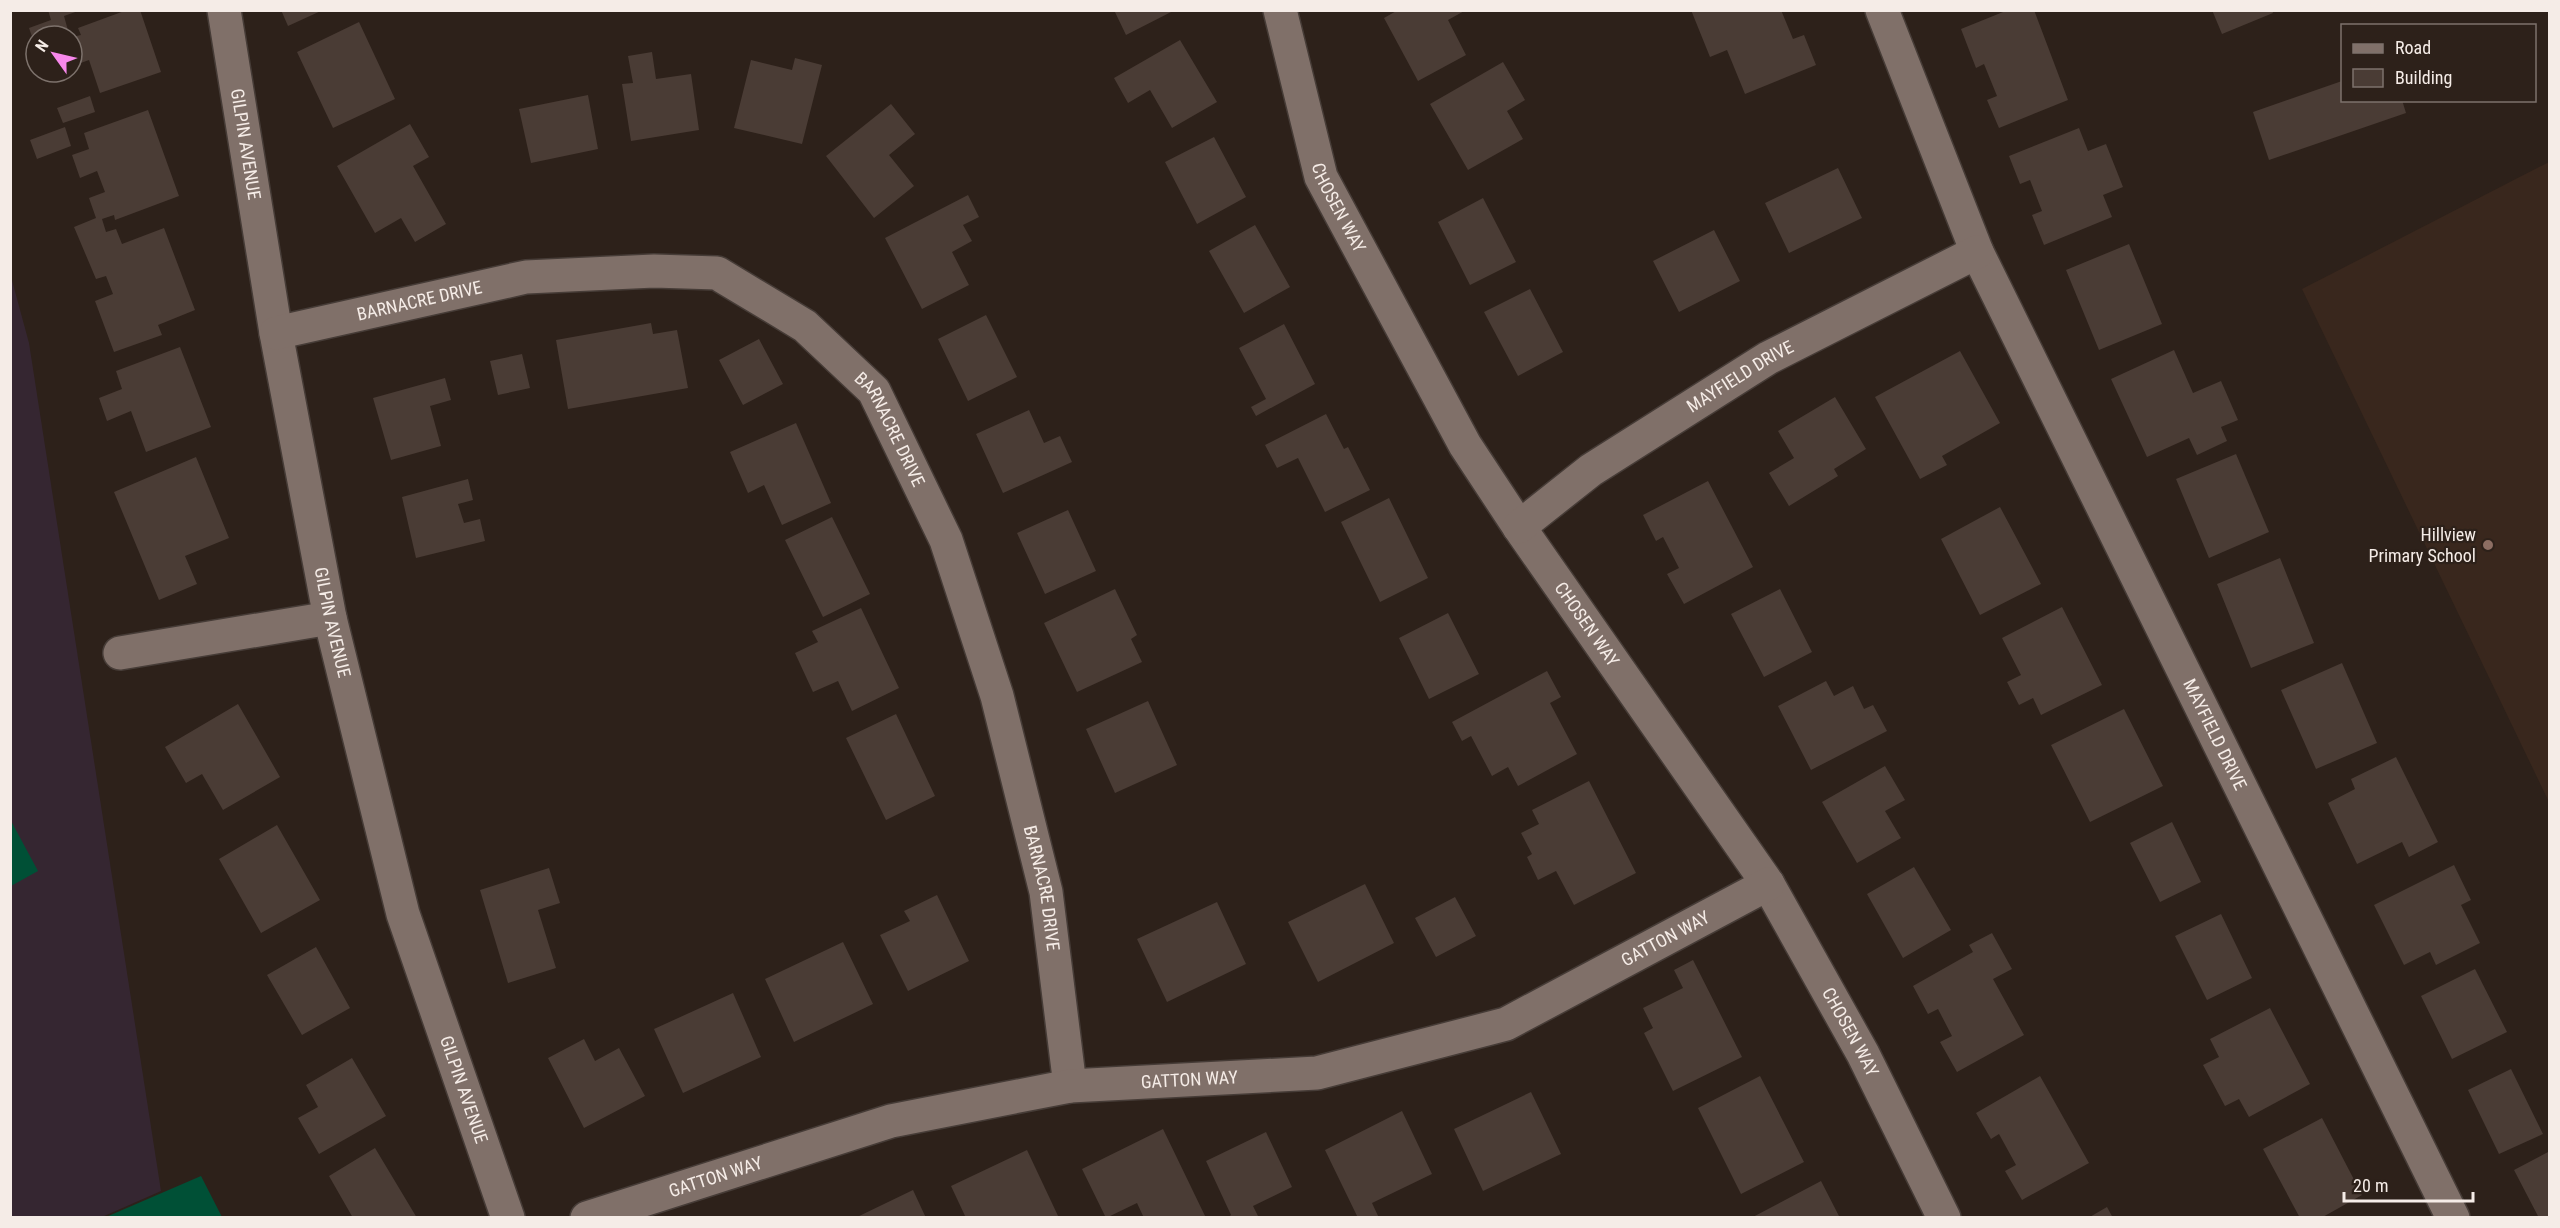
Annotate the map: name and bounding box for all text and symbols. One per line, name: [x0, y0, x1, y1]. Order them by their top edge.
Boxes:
north arrow: [24, 24, 84, 84]
legend: [2341, 24, 2536, 102]
text: N: [31, 37, 53, 55]
text: Road: [2395, 37, 2431, 58]
text: Building: [2395, 67, 2452, 88]
street label: GILPIN AVENUE: [227, 87, 265, 201]
street label: CHOSEN WAY: [1308, 161, 1371, 256]
street label: BARNACRE DRIVE: [355, 276, 484, 325]
street label: MAYFIELD DRIVE: [1683, 336, 1797, 417]
street label: BARNACRE DRIVE: [851, 367, 930, 490]
place label: Hillview Primary School: [2368, 524, 2476, 566]
marker: Hillview Primary School: [2481, 538, 2495, 552]
street label: GILPIN AVENUE: [311, 565, 355, 680]
street label: CHOSEN WAY: [1551, 578, 1624, 671]
street label: MAYFIELD DRIVE: [2179, 675, 2251, 793]
street label: BARNACRE DRIVE: [1020, 823, 1064, 952]
street label: GATTON WAY: [1618, 906, 1714, 970]
street label: CHOSEN WAY: [1818, 984, 1884, 1080]
street label: GILPIN AVENUE: [436, 1033, 492, 1146]
street label: GATTON WAY: [1140, 1066, 1239, 1092]
street label: GATTON WAY: [666, 1152, 765, 1201]
scale bar: [2344, 1165, 2473, 1203]
text: 20 m: [2353, 1175, 2388, 1196]

